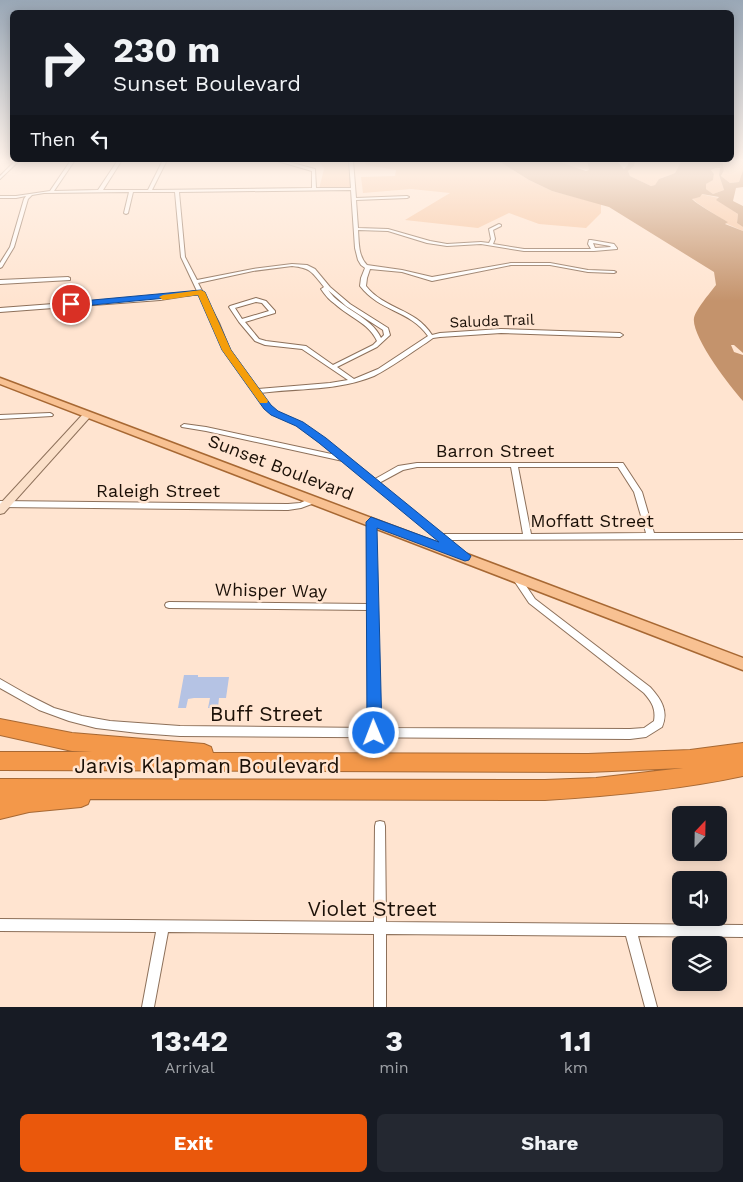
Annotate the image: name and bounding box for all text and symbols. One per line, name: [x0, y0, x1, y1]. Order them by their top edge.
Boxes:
text: 230 m: [113, 29, 220, 71]
icon: right: [30, 30, 95, 95]
text: Sunset Boulevard: [113, 71, 301, 96]
icon: left: [86, 125, 114, 153]
text: Then: [30, 128, 76, 151]
pin: [50, 283, 92, 325]
icon: arrive: [57, 290, 85, 318]
street label: Saluda Trail: [449, 311, 535, 331]
street label: Sunset Boulevard: [205, 430, 357, 504]
street label: Barron Street: [436, 440, 555, 461]
street label: Raleigh Street: [96, 480, 220, 501]
street label: Moffatt Street: [530, 510, 654, 531]
street label: Whisper Way: [215, 579, 328, 601]
street label: Buff Street: [210, 701, 323, 726]
position arrow: [347, 706, 399, 758]
street label: Jarvis Klapman Boulevard: [74, 753, 340, 778]
north arrow: [672, 806, 728, 861]
map controls: [672, 806, 727, 991]
button: sound: [672, 871, 727, 926]
street label: Violet Street: [307, 896, 437, 921]
button: layers: [672, 936, 727, 991]
text: 13:42: [151, 1023, 228, 1058]
text: 3: [385, 1023, 403, 1058]
text: 1.1: [560, 1023, 592, 1058]
text: Arrival: [165, 1058, 215, 1077]
text: min: [379, 1058, 409, 1077]
text: km: [564, 1058, 588, 1077]
button: Exit: [20, 1114, 367, 1172]
button: Share: [377, 1114, 723, 1172]

